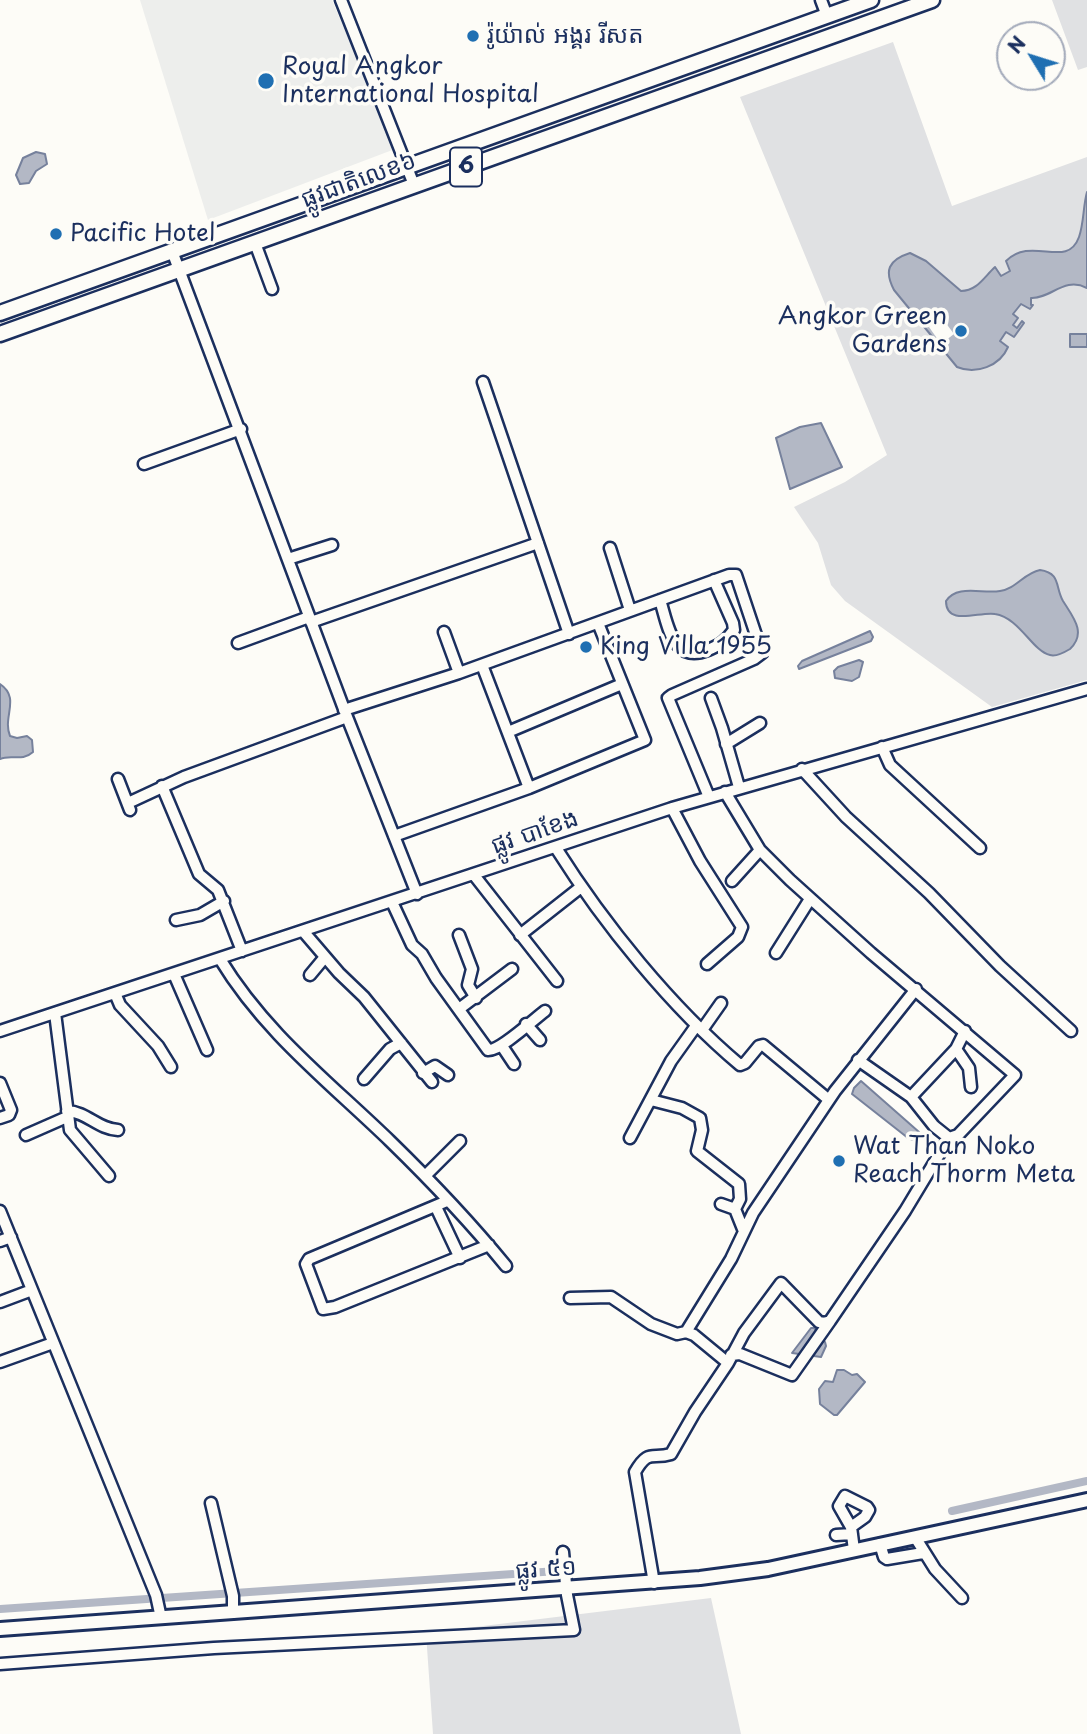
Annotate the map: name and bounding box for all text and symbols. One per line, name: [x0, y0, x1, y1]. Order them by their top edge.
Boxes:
north arrow: [996, 21, 1066, 91]
place label: រ៉ូយ៉ាល់ អង្គរ រីសត: [487, 22, 643, 50]
marker: រ៉ូយ៉ាល់ អង្គរ រីសត: [465, 28, 481, 44]
text: N: [1000, 30, 1032, 59]
place label: Royal Angkor International Hospital: [282, 53, 539, 109]
marker: Royal Angkor International Hospital: [256, 71, 276, 91]
street label: ផ្លូវជាតិលេខ៦: [298, 147, 420, 215]
road number: 6: [450, 148, 482, 186]
place label: Pacific Hotel: [70, 220, 215, 248]
marker: Pacific Hotel: [48, 226, 64, 242]
place label: Angkor Green Gardens: [778, 303, 947, 359]
marker: Angkor Green Gardens: [953, 323, 969, 339]
place label: King Villa 1955: [600, 633, 772, 661]
marker: King Villa 1955: [578, 639, 594, 655]
street label: ផ្លូវ បាខែង: [488, 805, 582, 861]
place label: Wat Than Noko Reach Thorm Meta: [853, 1133, 1075, 1189]
marker: Wat Than Noko Reach Thorm Meta: [831, 1153, 847, 1169]
street label: ផ្លូវ ៥១: [514, 1553, 578, 1587]

